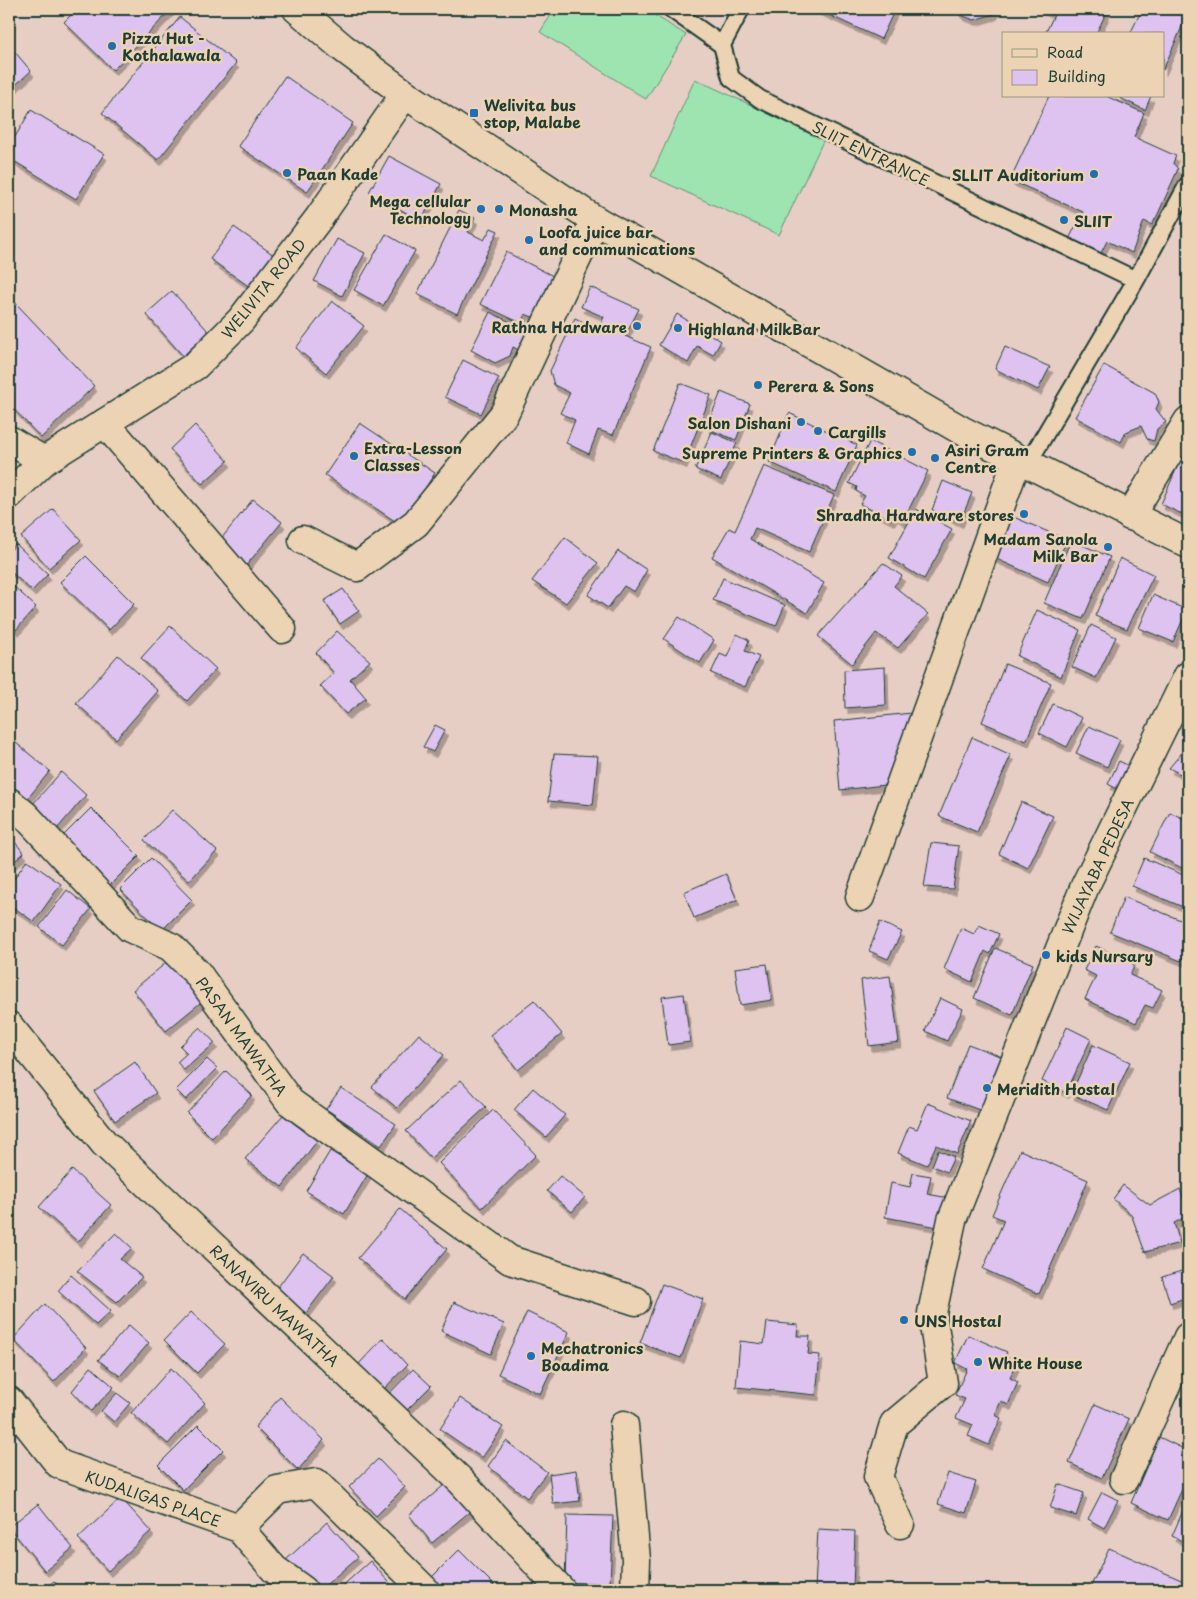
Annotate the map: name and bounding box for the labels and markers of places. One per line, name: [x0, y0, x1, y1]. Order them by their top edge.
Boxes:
place label: Pizza Hut - Kothalawala: [122, 26, 222, 66]
marker: Pizza Hut - Kothalawala: [106, 40, 118, 52]
place label: Welivita bus stop, Malabe: [484, 93, 581, 133]
marker: Welivita bus stop, Malabe: [468, 107, 480, 119]
place label: Paan Kade: [297, 162, 378, 185]
place label: SLLIT Auditorium: [952, 163, 1084, 186]
marker: Paan Kade: [281, 167, 293, 179]
marker: SLLIT Auditorium: [1088, 168, 1100, 180]
place label: Mega cellular Technology: [369, 189, 471, 229]
place label: Monasha: [509, 198, 578, 221]
marker: Mega cellular Technology: [475, 203, 487, 215]
marker: Monasha: [493, 203, 505, 215]
place label: SLIIT: [1074, 209, 1113, 232]
marker: SLIIT: [1058, 214, 1070, 226]
place label: Loofa juice bar and communications: [539, 220, 695, 260]
marker: Loofa juice bar and communications: [523, 234, 535, 246]
place label: Rathna Hardware: [491, 315, 627, 338]
place label: Highland MilkBar: [688, 317, 821, 340]
marker: Rathna Hardware: [631, 320, 643, 332]
marker: Highland MilkBar: [672, 322, 684, 334]
place label: Perera & Sons: [768, 374, 874, 397]
marker: Perera & Sons: [752, 379, 764, 391]
place label: Salon Dishani: [688, 411, 791, 434]
marker: Salon Dishani: [795, 416, 807, 428]
place label: Cargills: [828, 420, 886, 443]
marker: Cargills: [812, 425, 824, 437]
place label: Extra-Lesson Classes: [364, 436, 462, 476]
place label: Asiri Gram Centre: [944, 438, 1029, 478]
place label: Supreme Printers & Graphics: [682, 441, 902, 464]
marker: Supreme Printers & Graphics: [906, 446, 918, 458]
marker: Extra-Lesson Classes: [348, 450, 360, 462]
marker: Asiri Gram Centre: [929, 452, 941, 464]
place label: Shradha Hardware stores: [816, 503, 1014, 526]
marker: Shradha Hardware stores: [1018, 508, 1030, 520]
place label: Madam Sanola Milk Bar: [983, 527, 1098, 567]
marker: Madam Sanola Milk Bar: [1102, 541, 1114, 553]
place label: kids Nursary: [1056, 944, 1154, 967]
marker: kids Nursary: [1040, 949, 1052, 961]
place label: Meridith Hostal: [997, 1077, 1115, 1100]
marker: Meridith Hostal: [981, 1082, 993, 1094]
place label: UNS Hostal: [914, 1309, 1002, 1332]
marker: UNS Hostal: [898, 1314, 910, 1326]
place label: Mechatronics Boadima: [541, 1336, 643, 1376]
marker: Mechatronics Boadima: [525, 1350, 537, 1362]
place label: White House: [988, 1351, 1082, 1374]
marker: White House: [972, 1356, 984, 1368]

